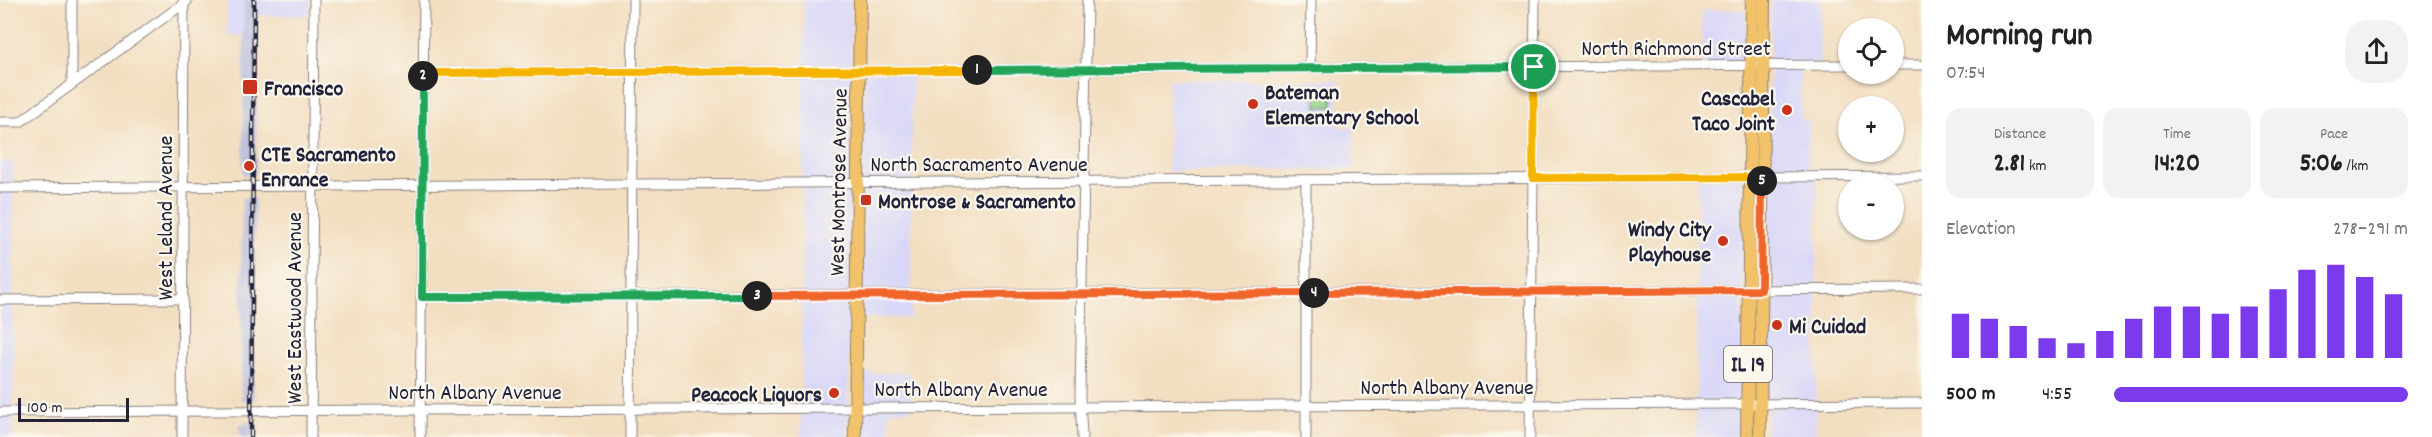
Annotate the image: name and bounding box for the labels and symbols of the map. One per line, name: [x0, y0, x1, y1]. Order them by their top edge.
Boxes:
street label: North Richmond Street: [1581, 35, 1771, 66]
pin: [1508, 41, 1559, 92]
pin: 1: [962, 55, 992, 85]
pin: 2: [408, 61, 438, 91]
place label: Francisco: [264, 75, 343, 106]
marker: Francisco: [241, 78, 259, 96]
place label: Bateman Elementary School: [1265, 79, 1420, 135]
place label: Cascabel Taco Joint: [1692, 85, 1776, 141]
street label: West Montrose Avenue: [823, 88, 858, 276]
marker: Bateman Elementary School: [1246, 97, 1260, 111]
marker: Cascabel Taco Joint: [1780, 103, 1794, 117]
street label: West Leland Avenue: [152, 136, 183, 300]
place label: CTE Sacramento Enrance: [261, 141, 396, 197]
street label: North Sacramento Avenue: [870, 151, 1088, 182]
marker: CTE Sacramento Enrance: [242, 159, 256, 173]
pin: 5: [1747, 166, 1777, 196]
place label: Montrose & Sacramento: [878, 188, 1076, 219]
marker: Montrose & Sacramento: [859, 193, 873, 207]
street label: West Eastwood Avenue: [281, 212, 312, 404]
place label: Windy City Playhouse: [1628, 216, 1712, 272]
marker: Windy City Playhouse: [1716, 234, 1730, 248]
pin: 4: [1299, 278, 1329, 308]
pin: 3: [742, 281, 772, 311]
place label: Mi Cuidad: [1789, 313, 1866, 344]
marker: Mi Cuidad: [1770, 318, 1784, 332]
road number: IL 19: [1724, 346, 1772, 382]
street label: North Albany Avenue: [1360, 374, 1534, 405]
street label: North Albany Avenue: [874, 376, 1048, 407]
street label: North Albany Avenue: [388, 379, 562, 410]
place label: Peacock Liquors: [691, 381, 822, 412]
marker: Peacock Liquors: [827, 386, 841, 400]
scale bar: [18, 395, 129, 422]

